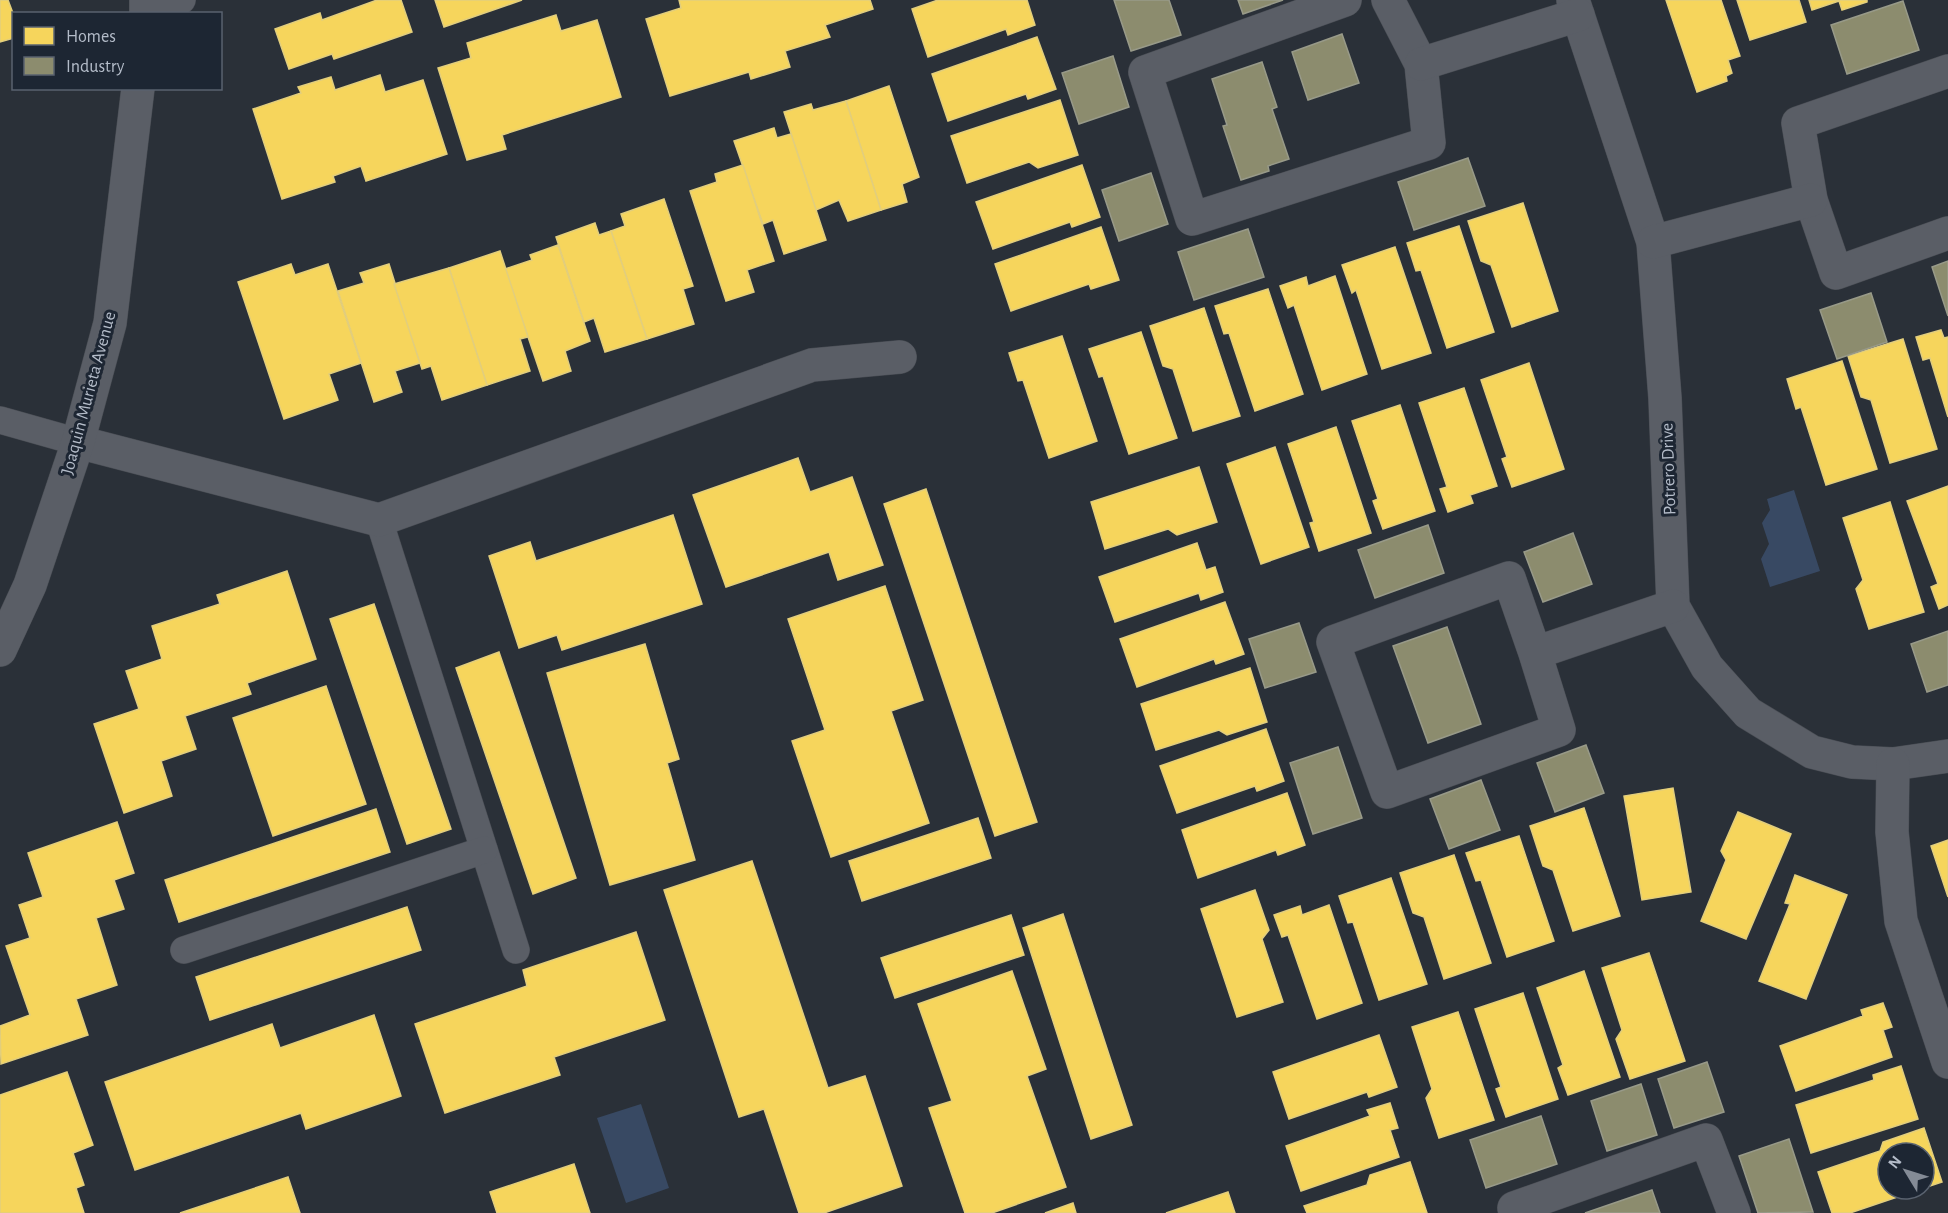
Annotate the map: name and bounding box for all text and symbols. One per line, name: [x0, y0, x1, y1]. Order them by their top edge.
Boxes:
legend: [12, 12, 222, 90]
text: Homes: [66, 28, 116, 46]
text: Industry: [66, 58, 125, 76]
street label: Joaquin Murieta Avenue: [59, 310, 119, 477]
street label: Potrero Drive: [1658, 423, 1680, 515]
north arrow: [1876, 1141, 1936, 1201]
text: N: [1885, 1153, 1905, 1172]

